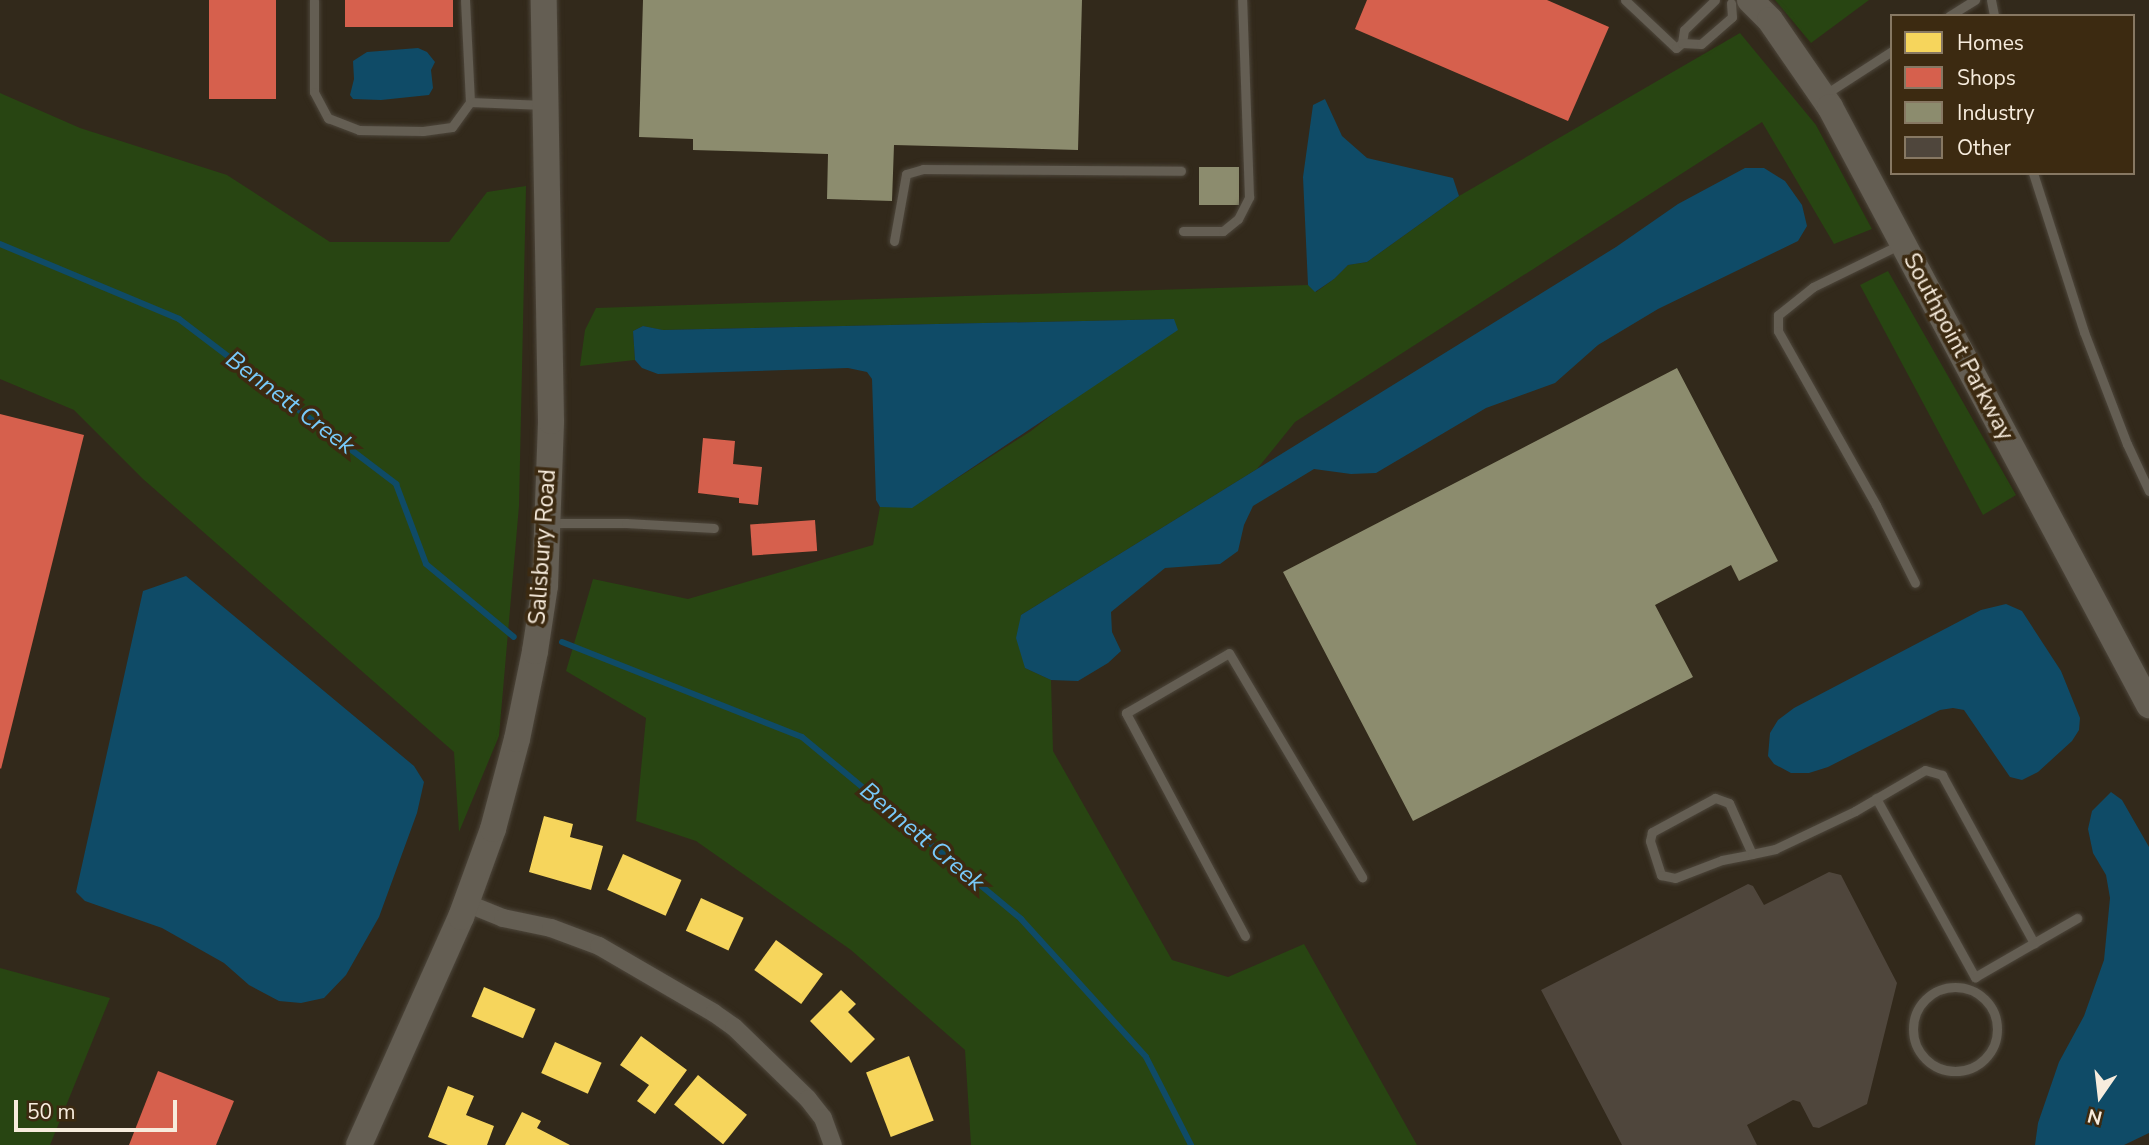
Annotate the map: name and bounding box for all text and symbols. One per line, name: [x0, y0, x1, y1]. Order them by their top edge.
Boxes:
legend: [1890, 14, 2135, 175]
text: Homes: [1957, 29, 2024, 57]
text: Shops: [1957, 64, 2016, 92]
text: Industry: [1957, 99, 2035, 127]
text: Other: [1957, 134, 2011, 162]
street label: Southpoint Parkway: [1897, 249, 2019, 445]
water label: Bennett Creek: [220, 345, 360, 461]
street label: Salisbury Road: [524, 468, 562, 626]
water label: Bennett Creek: [854, 777, 990, 897]
north arrow: [2065, 1061, 2135, 1131]
scale bar: [18, 1086, 180, 1130]
text: 50 m: [27, 1098, 76, 1126]
text: N: [2085, 1102, 2105, 1131]

